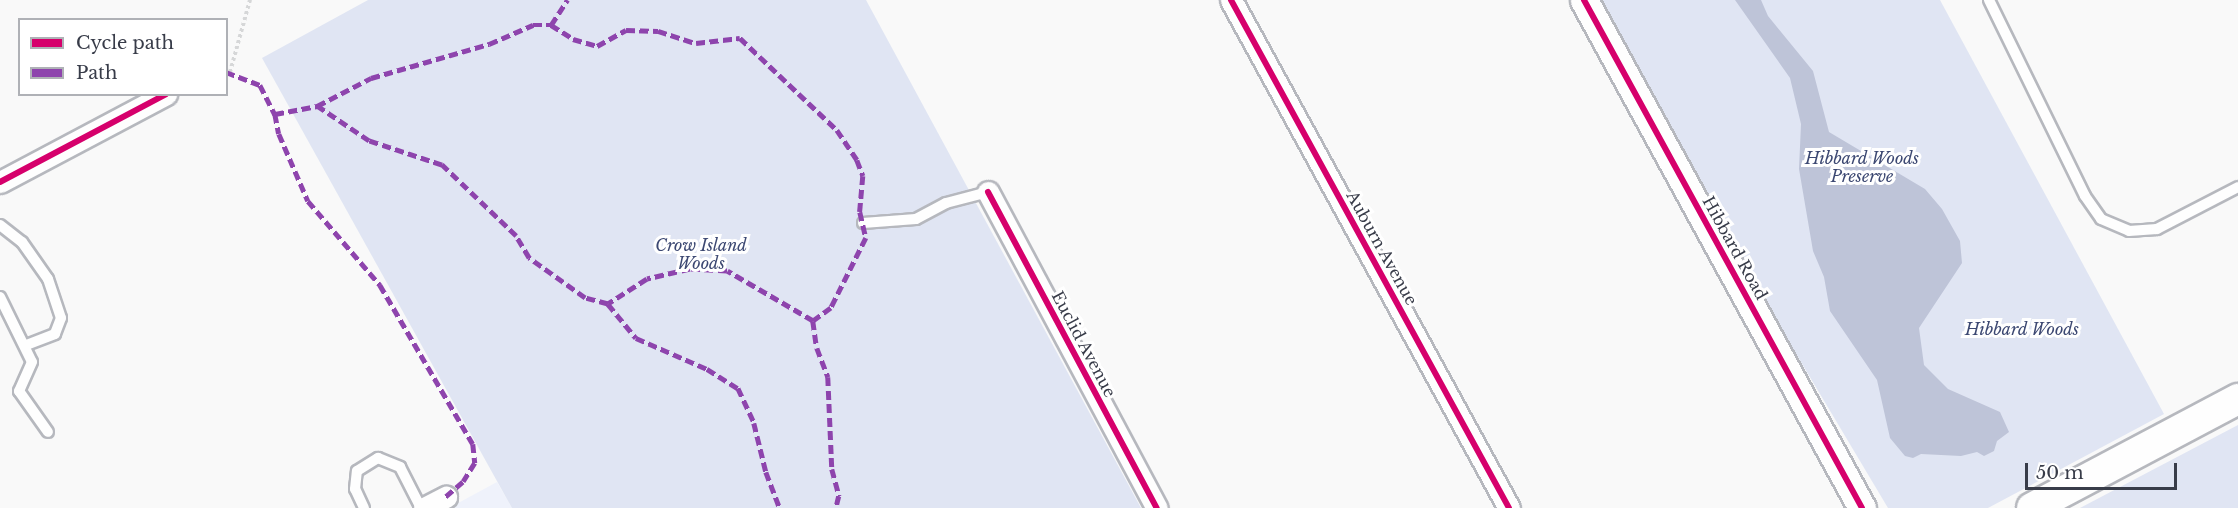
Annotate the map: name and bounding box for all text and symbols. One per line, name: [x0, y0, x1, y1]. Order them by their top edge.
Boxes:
legend: [18, 18, 228, 96]
text: Cycle path: [76, 32, 174, 54]
text: Path: [76, 62, 117, 84]
park label: Hibbard Woods Preserve: [1805, 148, 1919, 186]
street label: Auburn Avenue: [1343, 187, 1421, 309]
street label: Hibbard Road: [1699, 193, 1771, 303]
park label: Crow Island Woods: [655, 235, 747, 273]
street label: Euclid Avenue: [1048, 287, 1120, 401]
park label: Hibbard Woods: [1965, 319, 2079, 339]
scale bar: [2028, 451, 2180, 489]
text: 50 m: [2036, 462, 2084, 484]

